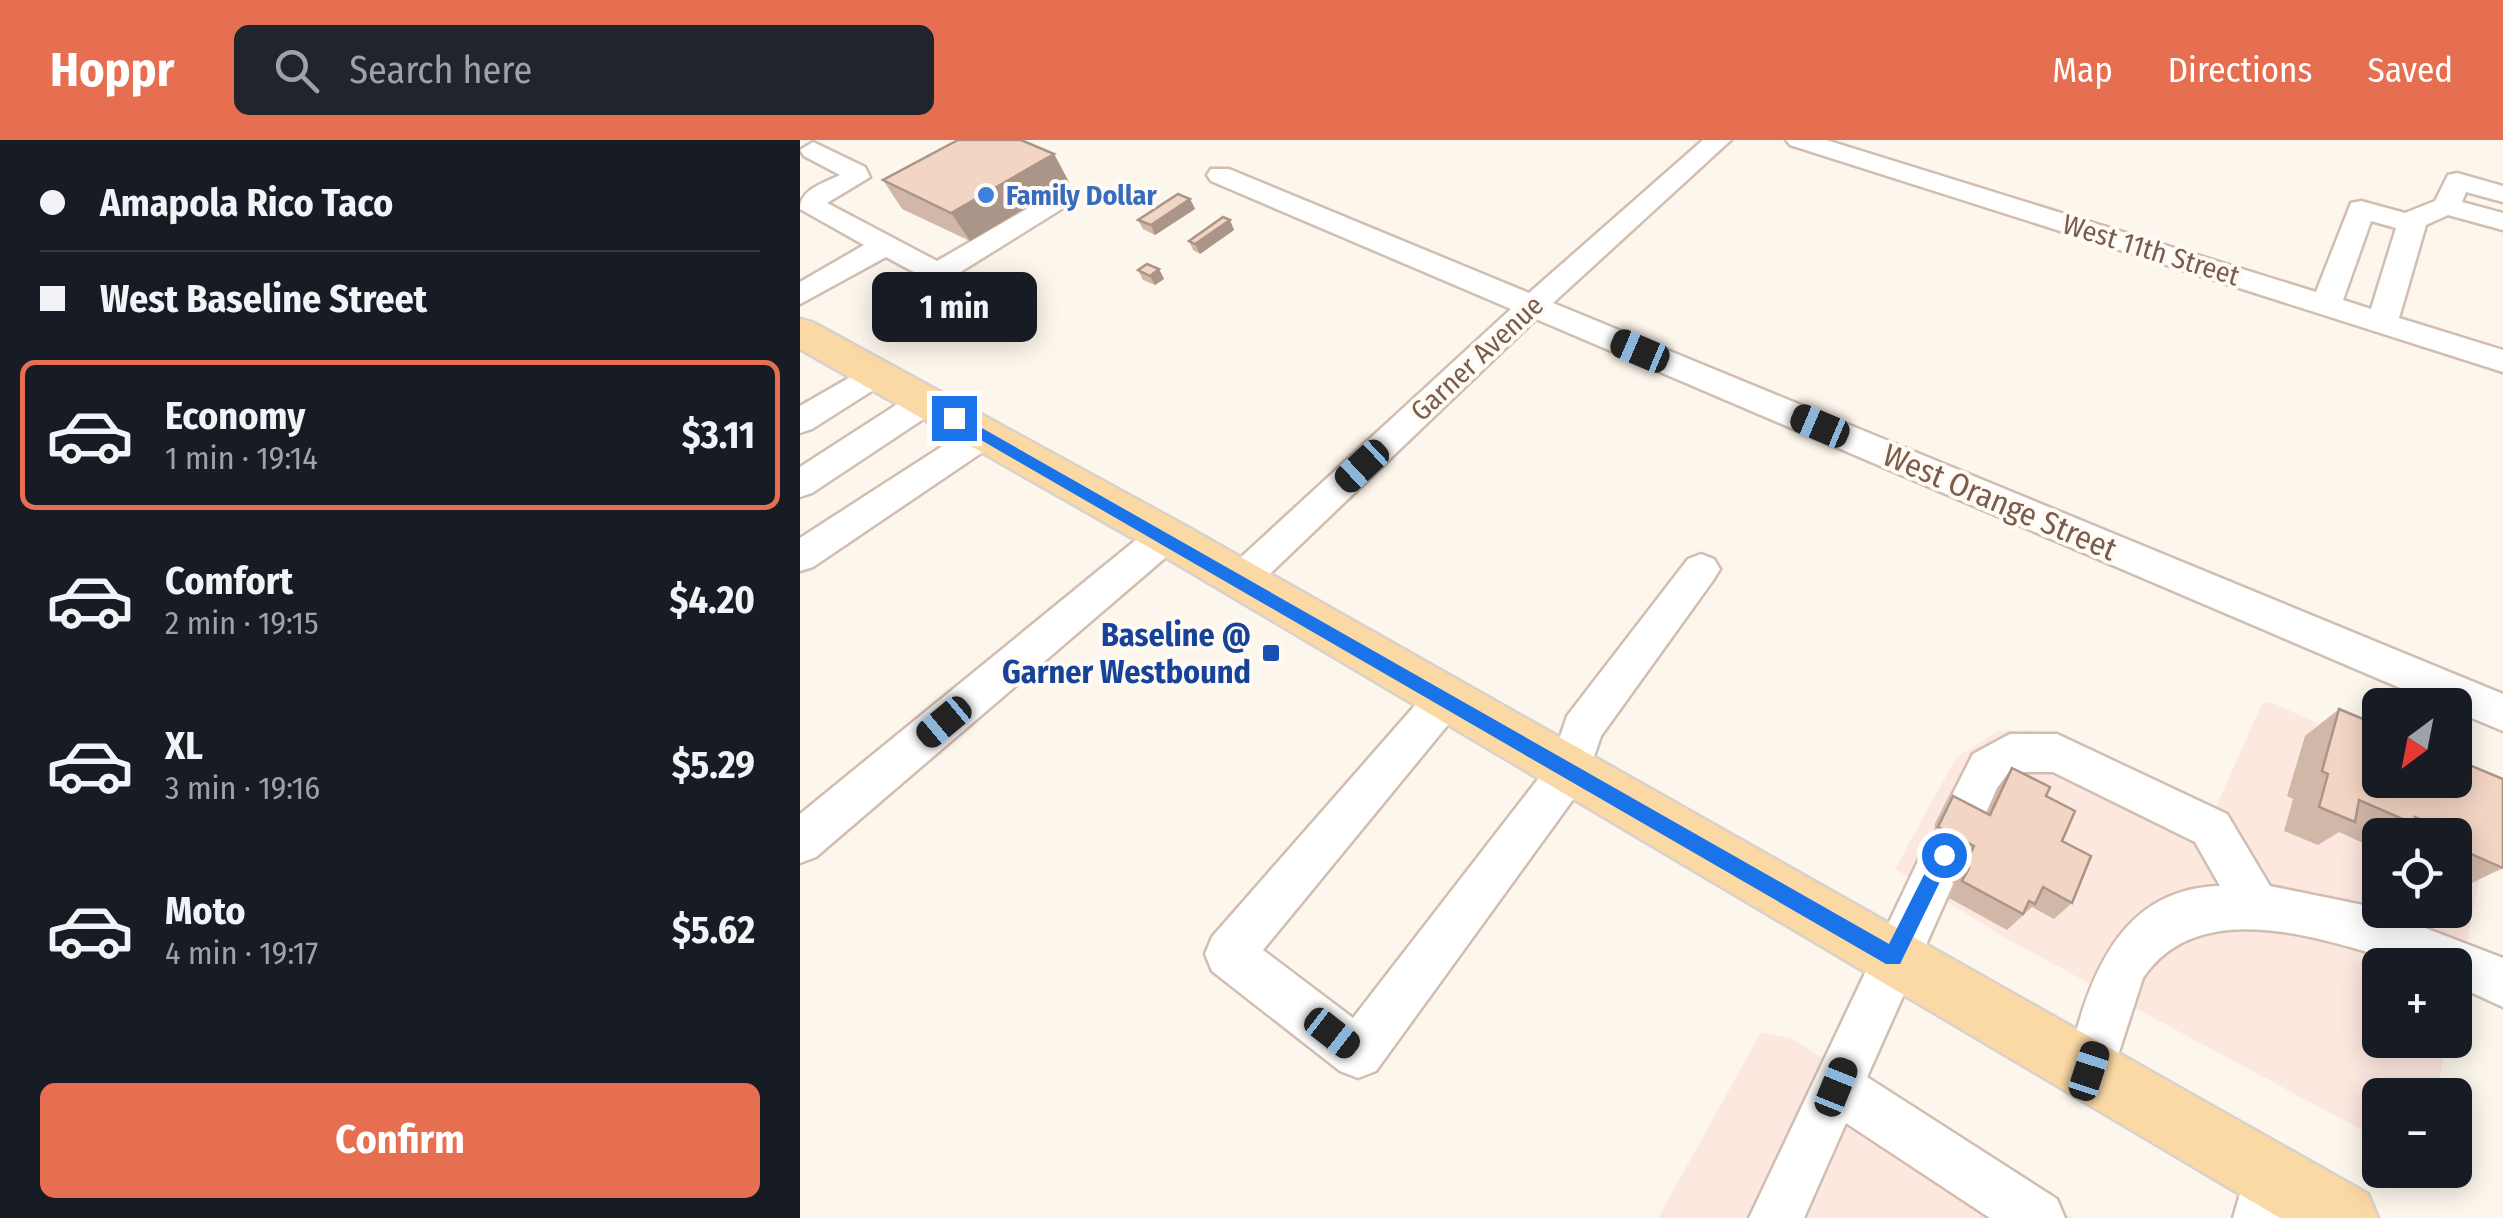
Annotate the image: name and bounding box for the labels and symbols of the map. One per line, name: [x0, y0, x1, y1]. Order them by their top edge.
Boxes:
place label: Family Dollar: [1006, 179, 1157, 212]
marker: Family Dollar: [975, 184, 997, 206]
street label: West 11th Street: [2059, 207, 2244, 293]
callout: 1 min: [872, 273, 1036, 343]
street label: Garner Avenue: [1404, 288, 1550, 428]
car: [1607, 325, 1673, 377]
route end: [932, 396, 977, 441]
car: [1787, 400, 1853, 452]
car: [1330, 435, 1394, 497]
street label: West Orange Street: [1877, 436, 2123, 569]
place label: Baseline @ Garner Westbound: [1002, 616, 1251, 691]
marker: Baseline @ Garner Westbound: [1260, 642, 1282, 664]
north arrow: [2362, 688, 2472, 798]
car: [911, 691, 977, 753]
route start: [1922, 833, 1967, 878]
car: [1299, 1003, 1365, 1063]
car: [2065, 1038, 2113, 1104]
car: [1811, 1054, 1861, 1120]

